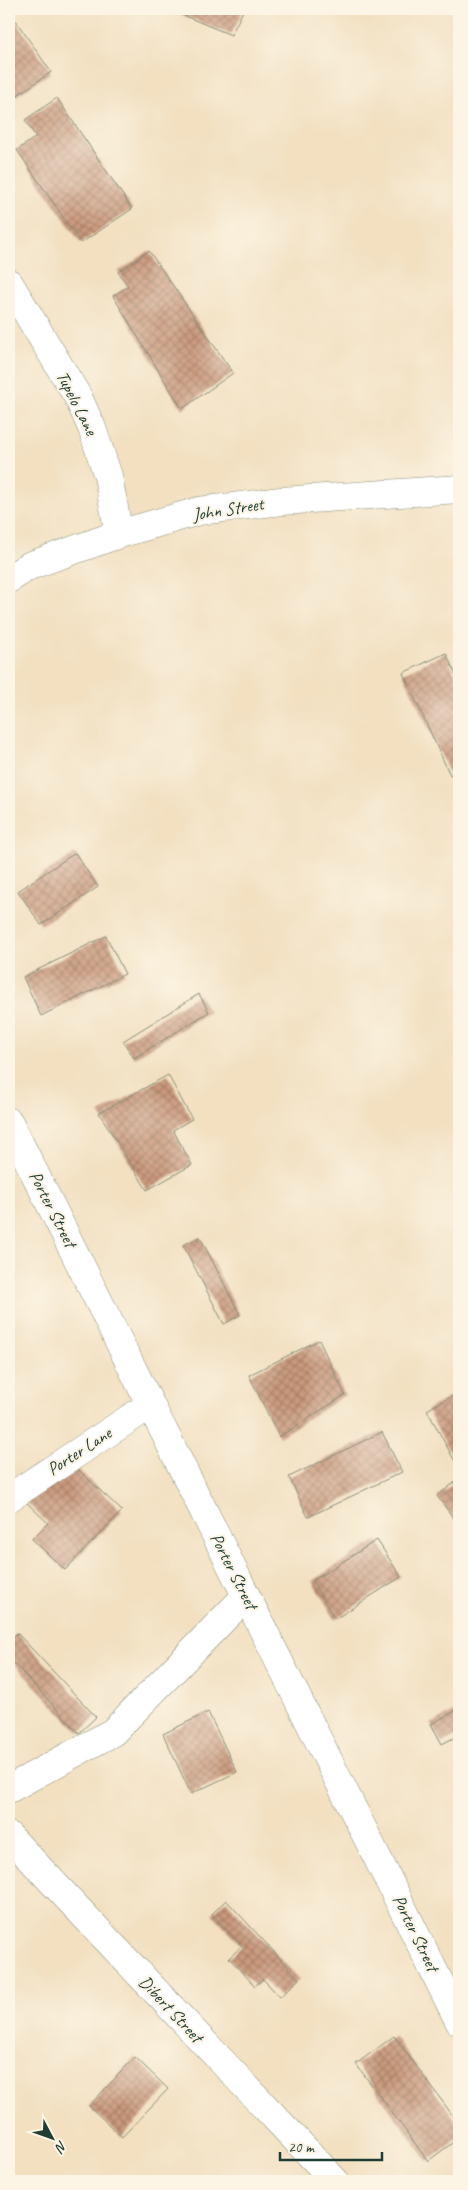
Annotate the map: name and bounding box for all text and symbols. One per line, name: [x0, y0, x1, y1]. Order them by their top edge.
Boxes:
street label: Tupelo Lane: [51, 367, 103, 440]
street label: John Street: [190, 492, 267, 526]
street label: Porter Street: [24, 1167, 83, 1253]
street label: Porter Lane: [43, 1421, 116, 1480]
street label: Porter Street: [205, 1529, 264, 1615]
street label: Porter Street: [388, 1891, 445, 1978]
street label: Dibert Street: [134, 1971, 210, 2049]
north arrow: [28, 2112, 78, 2162]
scale bar: [280, 2130, 383, 2162]
text: N: [51, 2137, 71, 2157]
text: 20 m: [288, 2138, 315, 2157]

